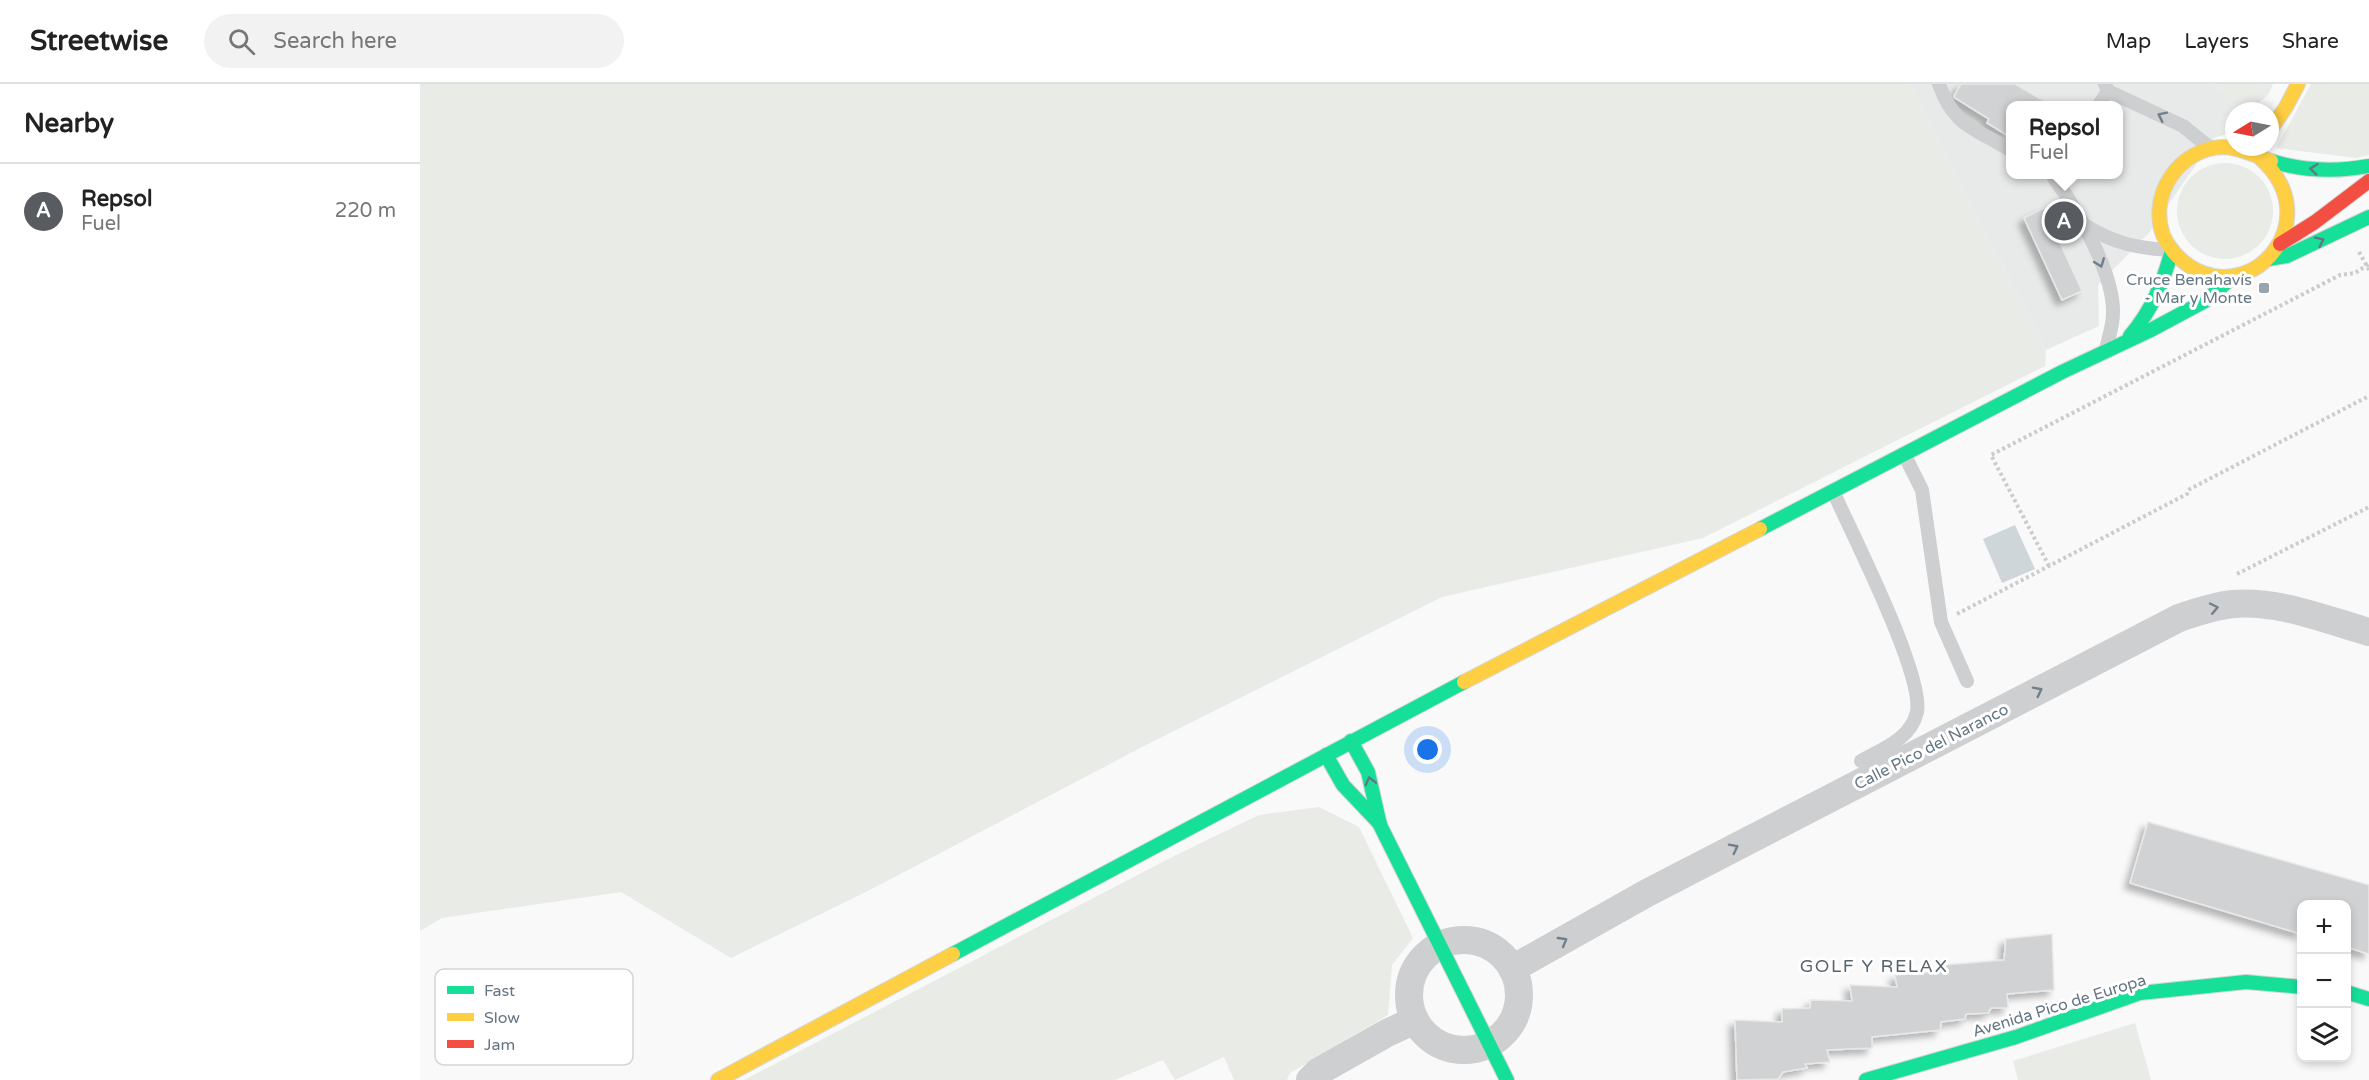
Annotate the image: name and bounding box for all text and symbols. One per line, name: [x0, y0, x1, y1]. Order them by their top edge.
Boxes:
search box: [204, 14, 624, 68]
text: Streetwise: [30, 24, 168, 58]
icon: search: [225, 25, 258, 58]
text: Search here: [273, 28, 397, 54]
text: Map: [2106, 29, 2151, 54]
text: Layers: [2184, 29, 2249, 54]
text: Share: [2282, 29, 2339, 54]
popup: [2006, 101, 2123, 179]
north arrow: [2225, 102, 2279, 156]
text: Nearby: [24, 108, 114, 139]
one-way arrow: [2158, 111, 2169, 123]
text: Repsol: [2029, 115, 2100, 141]
text: Fuel: [2029, 141, 2069, 165]
one-way arrow: [2310, 163, 2319, 175]
text: Repsol: [81, 186, 152, 212]
pin: A: [2044, 198, 2084, 244]
text: A: [36, 199, 51, 223]
text: 220 m: [335, 199, 396, 223]
text: Fuel: [81, 212, 121, 236]
one-way arrow: [2313, 237, 2324, 249]
one-way arrow: [2093, 256, 2105, 267]
place label: Cruce Benahavís - Mar y Monte: [2126, 270, 2252, 308]
marker: Cruce Benahavís - Mar y Monte: [2257, 281, 2271, 295]
one-way arrow: [2209, 602, 2219, 615]
one-way arrow: [2031, 686, 2042, 698]
street label: Calle Pico del Naranco: [1851, 699, 2012, 794]
your location: [1413, 735, 1442, 764]
one-way arrow: [1365, 776, 1378, 786]
one-way arrow: [1728, 843, 1739, 855]
map controls: [2297, 900, 2351, 1062]
button: +: [2297, 900, 2351, 954]
one-way arrow: [1557, 937, 1567, 948]
button: −: [2297, 954, 2351, 1008]
district label: GOLF Y RELAX: [1800, 955, 1948, 977]
legend: [435, 969, 633, 1065]
street label: Avenida Pico de Europa: [1970, 970, 2149, 1042]
text: Fast: [484, 981, 515, 1001]
text: Slow: [484, 1008, 520, 1028]
button: layers: [2297, 1008, 2351, 1062]
text: Jam: [484, 1035, 515, 1055]

